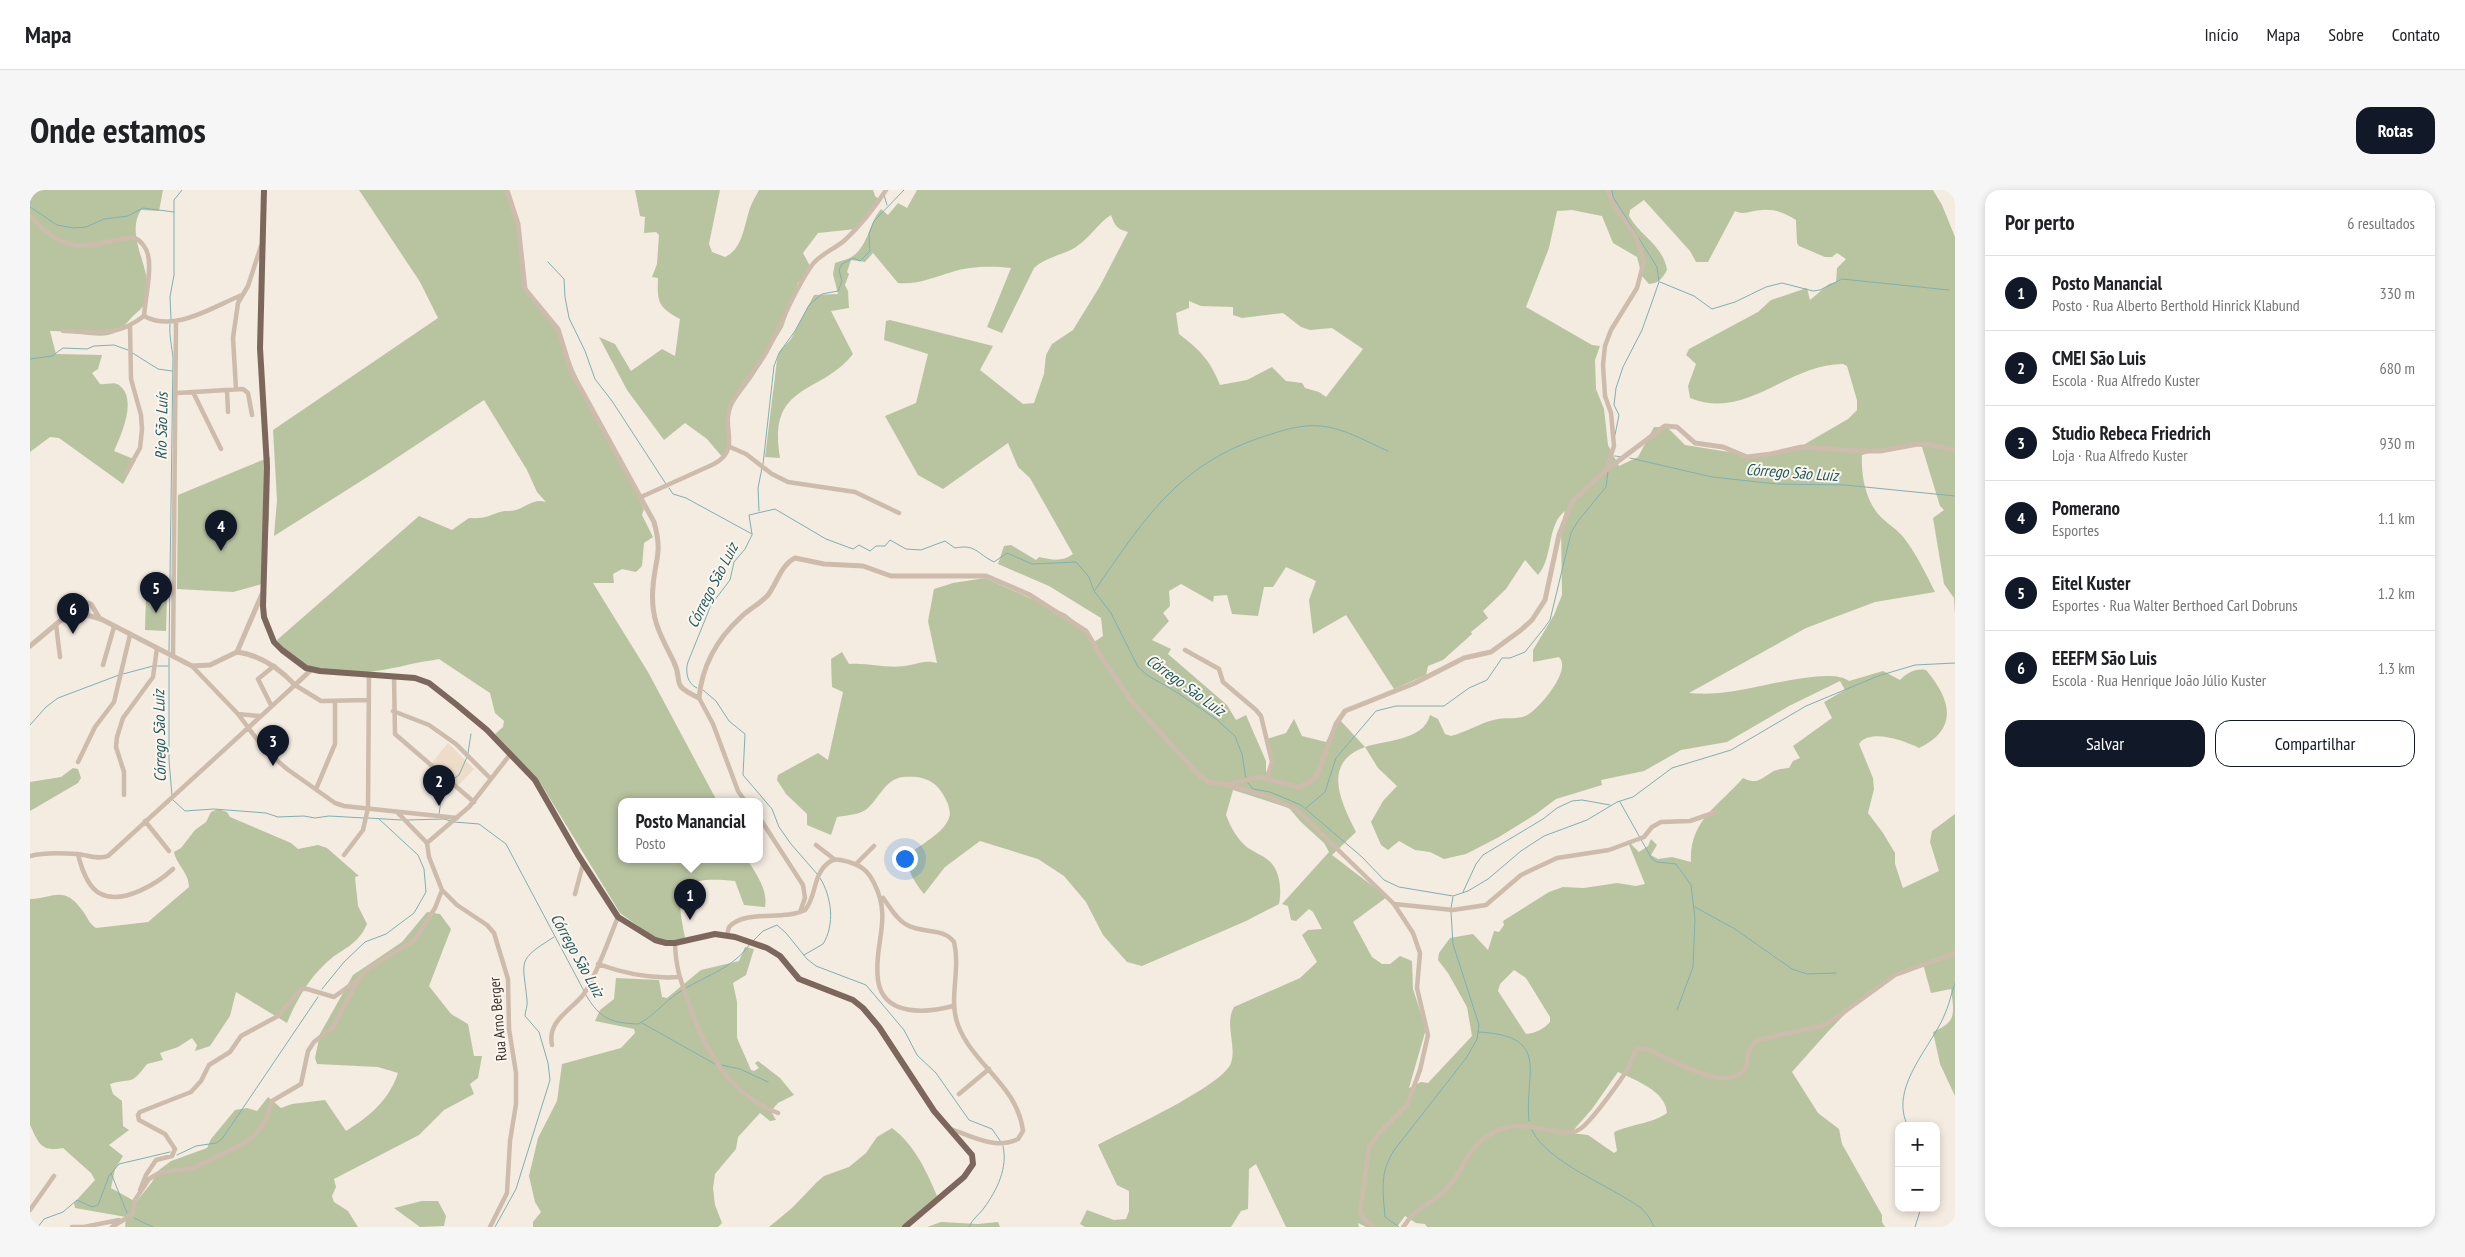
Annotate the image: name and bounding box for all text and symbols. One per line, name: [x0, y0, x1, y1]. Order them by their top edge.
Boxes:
text: Mapa: [25, 19, 72, 50]
text: Início: [2204, 23, 2238, 46]
text: Mapa: [2266, 23, 2300, 46]
text: Sobre: [2328, 23, 2364, 46]
text: Contato: [2392, 23, 2440, 46]
text: Onde estamos: [30, 107, 206, 153]
button: Rotas: [2356, 107, 2435, 154]
text: Por perto: [2005, 209, 2075, 236]
text: 6 resultados: [2347, 213, 2415, 233]
text: Posto Manancial: [2052, 271, 2162, 295]
text: 1: [2017, 283, 2025, 303]
text: 330 m: [2380, 283, 2415, 303]
text: Posto · Rua Alberto Berthold Hinrick Klabund: [2052, 295, 2300, 315]
text: CMEI São Luis: [2052, 346, 2146, 370]
text: 2: [2017, 358, 2025, 378]
text: 680 m: [2380, 358, 2415, 378]
text: Escola · Rua Alfredo Kuster: [2052, 370, 2200, 390]
water label: Rio São Luís: [150, 391, 172, 460]
text: Studio Rebeca Friedrich: [2052, 421, 2211, 445]
text: 3: [2017, 433, 2025, 453]
text: 930 m: [2380, 433, 2415, 453]
text: Loja · Rua Alfredo Kuster: [2052, 445, 2188, 465]
water label: Córrego São Luiz: [1745, 459, 1841, 485]
text: Pomerano: [2052, 496, 2120, 520]
text: 4: [2017, 508, 2025, 528]
text: 1.1 km: [2378, 508, 2415, 528]
pin: 4: [205, 510, 237, 551]
text: Esportes: [2052, 520, 2099, 540]
water label: Córrego São Luiz: [682, 537, 743, 631]
text: Eitel Kuster: [2052, 571, 2131, 595]
pin: 5: [140, 572, 172, 613]
text: 5: [2017, 583, 2025, 603]
text: 1.2 km: [2378, 583, 2415, 603]
pin: 6: [57, 593, 89, 634]
text: Esportes · Rua Walter Berthoed Carl Dobruns: [2052, 595, 2298, 615]
text: EEEFM São Luis: [2052, 646, 2157, 670]
water label: Córrego São Luiz: [1143, 650, 1231, 722]
text: 6: [2017, 658, 2025, 678]
text: 1.3 km: [2378, 658, 2415, 678]
text: Escola · Rua Henrique João Júlio Kuster: [2052, 670, 2266, 690]
water label: Córrego São Luiz: [148, 687, 170, 782]
button: Salvar: [2005, 720, 2205, 767]
button: Compartilhar: [2215, 720, 2415, 767]
pin: 3: [257, 725, 289, 766]
pin: 2: [423, 765, 455, 806]
popup: [618, 798, 763, 863]
text: Posto Manancial: [635, 809, 746, 833]
text: Posto: [635, 833, 666, 853]
your location: [892, 846, 918, 872]
pin: 1: [674, 879, 706, 920]
water label: Córrego São Luiz: [547, 910, 610, 1002]
street label: Rua Arno Berger: [484, 975, 511, 1062]
map controls: [1895, 1122, 1940, 1212]
button: +: [1895, 1122, 1940, 1167]
button: −: [1895, 1167, 1940, 1212]

